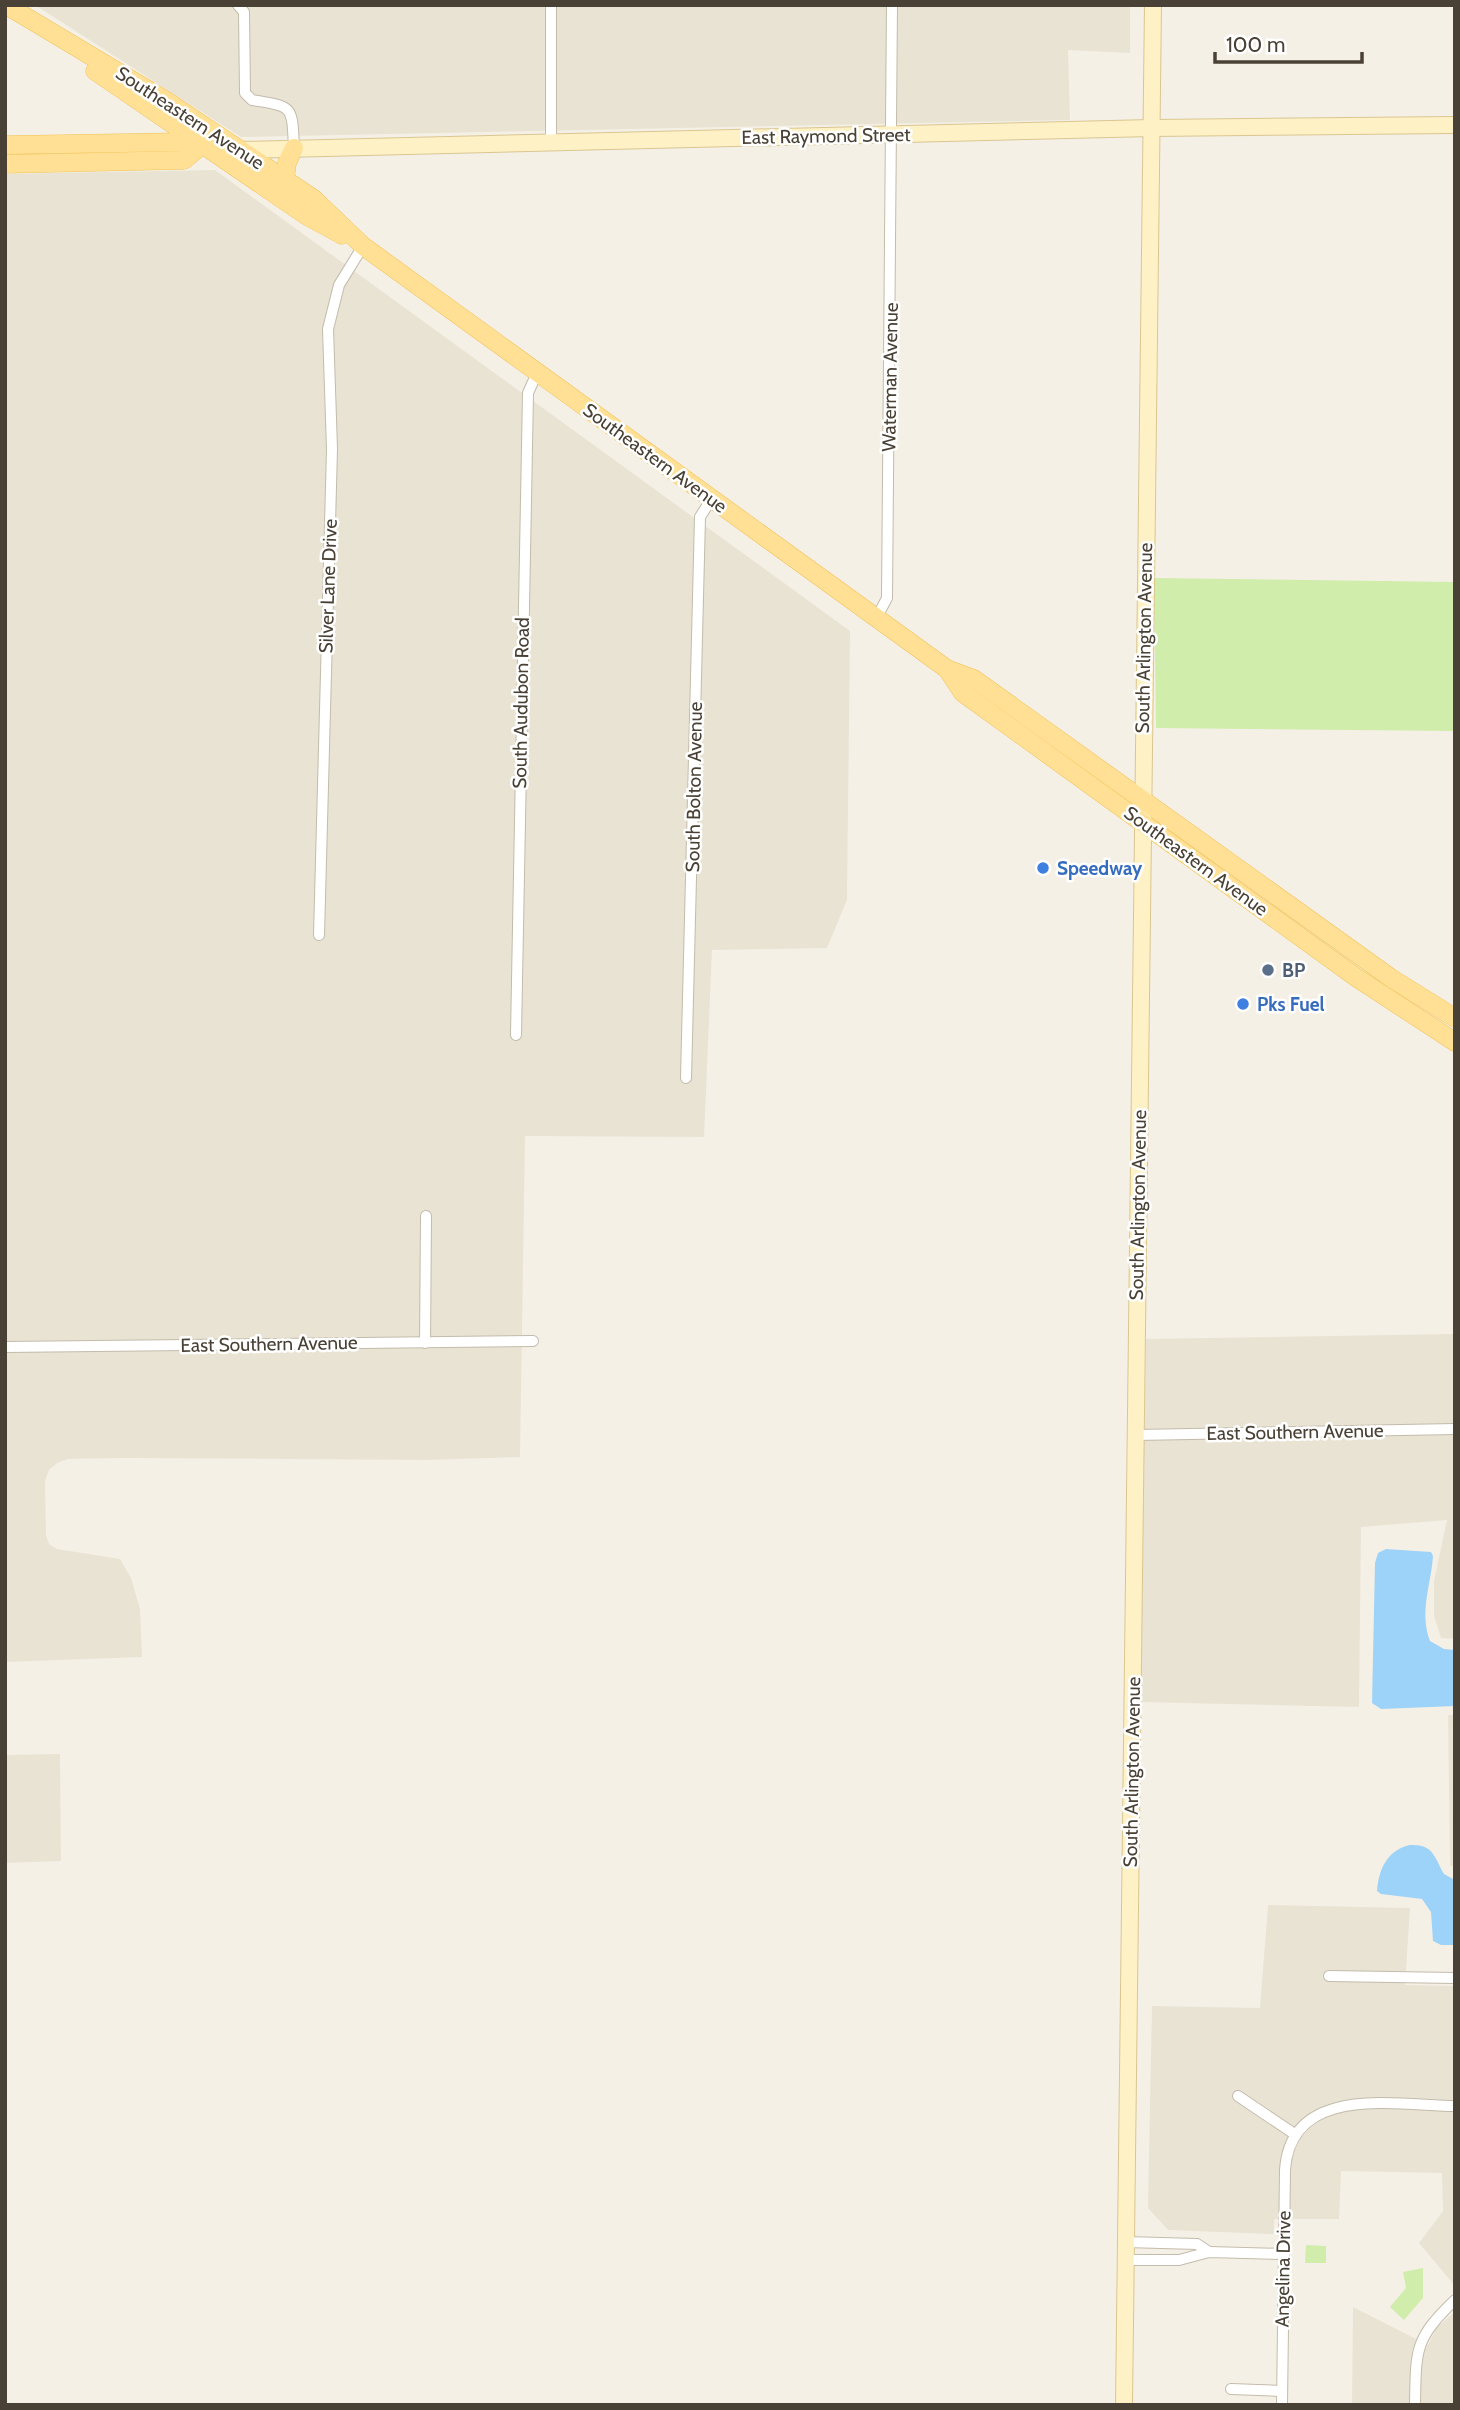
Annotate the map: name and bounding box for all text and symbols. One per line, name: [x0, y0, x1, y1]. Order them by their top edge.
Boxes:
scale bar: [1215, 21, 1362, 65]
text: 100 m: [1226, 32, 1285, 57]
street label: Southeastern Avenue: [112, 61, 269, 175]
street label: East Raymond Street: [741, 123, 911, 149]
street label: Waterman Avenue: [877, 302, 903, 452]
street label: Southeastern Avenue: [579, 398, 732, 518]
street label: Silver Lane Drive: [314, 518, 342, 654]
street label: South Arlington Avenue: [1131, 542, 1157, 734]
street label: South Audubon Road: [508, 617, 534, 789]
street label: South Bolton Avenue: [681, 701, 707, 872]
street label: Southeastern Avenue: [1120, 801, 1273, 921]
place label: Speedway: [1057, 857, 1143, 880]
marker: Speedway: [1035, 860, 1051, 876]
place label: BP: [1282, 959, 1305, 982]
marker: BP: [1260, 962, 1276, 978]
place label: Pks Fuel: [1257, 993, 1324, 1016]
marker: Pks Fuel: [1235, 996, 1251, 1012]
street label: South Arlington Avenue: [1125, 1109, 1151, 1301]
street label: East Southern Avenue: [180, 1331, 358, 1357]
street label: East Southern Avenue: [1206, 1419, 1384, 1445]
street label: South Arlington Avenue: [1119, 1676, 1145, 1868]
street label: Angelina Drive: [1270, 2210, 1296, 2328]

